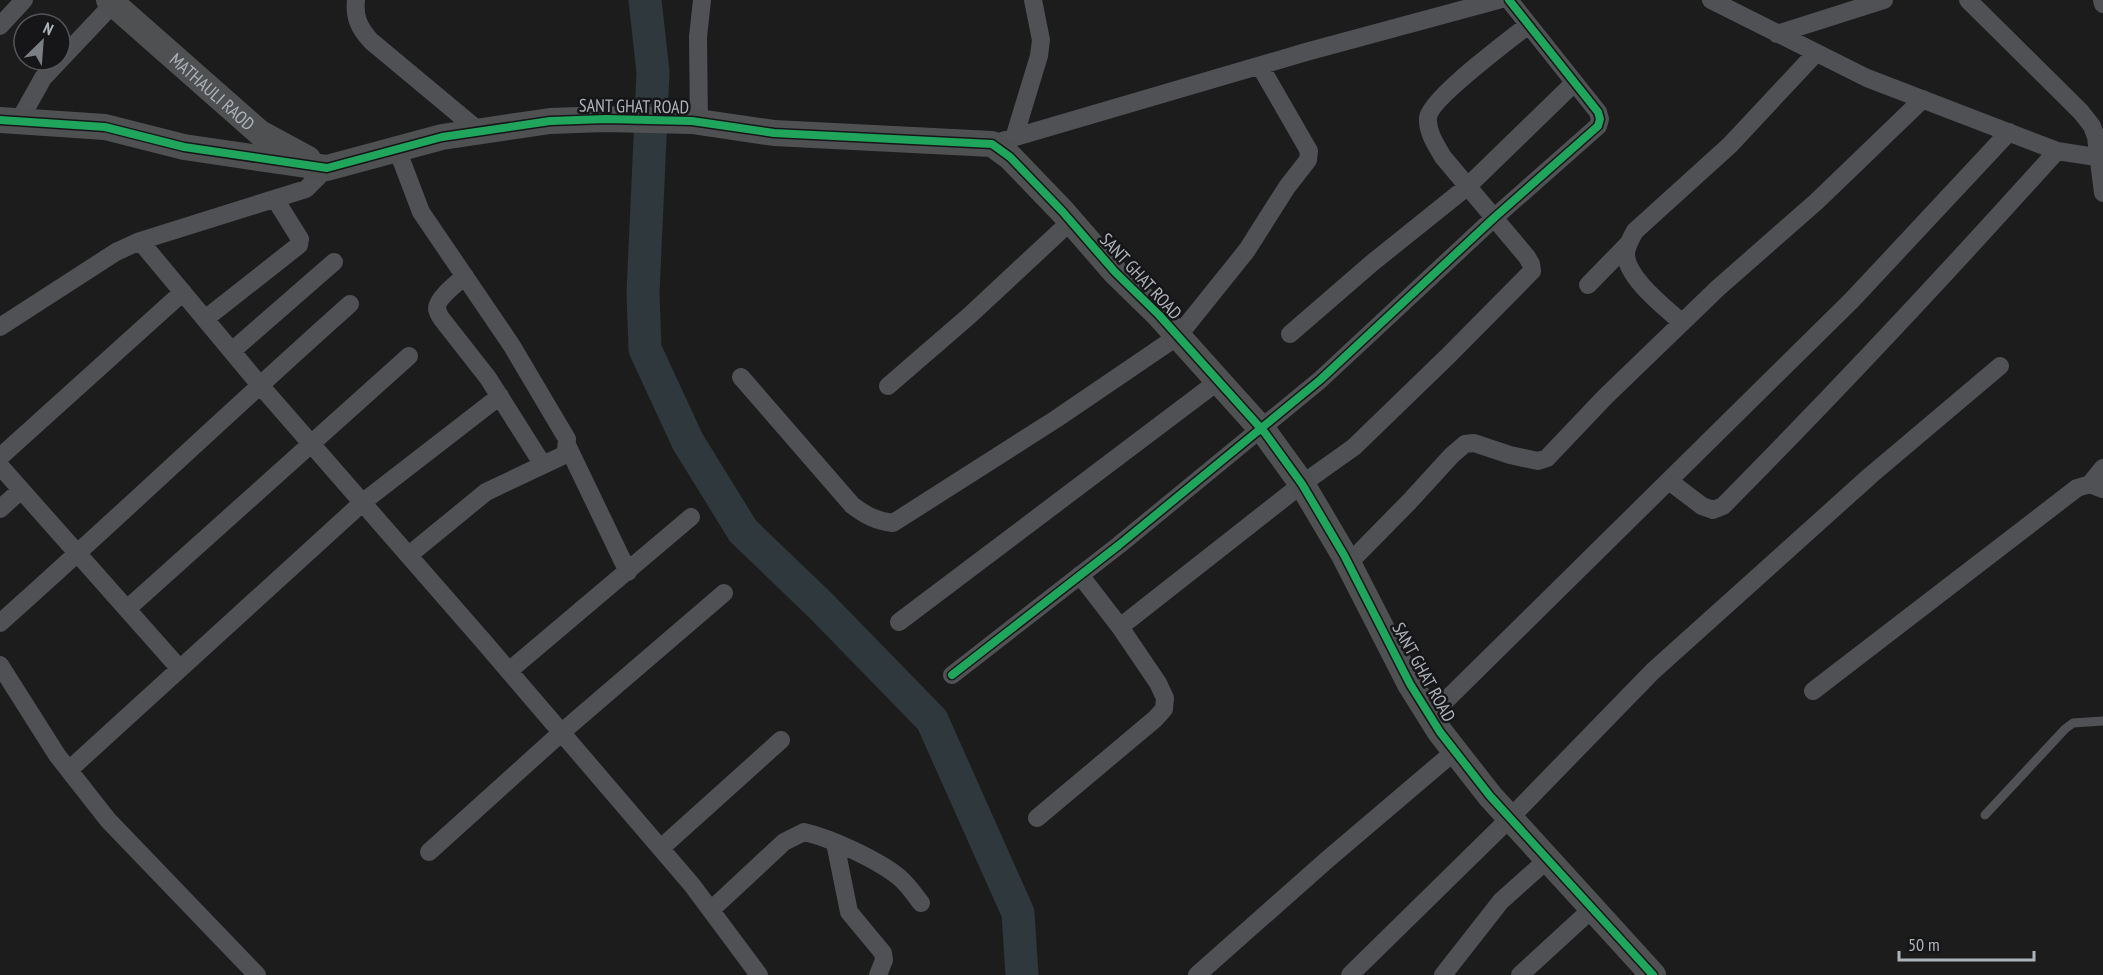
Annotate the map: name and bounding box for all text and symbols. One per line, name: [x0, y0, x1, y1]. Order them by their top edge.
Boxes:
north arrow: [12, 12, 72, 72]
text: N: [40, 18, 56, 39]
street label: MATHAULI RAOD: [165, 48, 260, 135]
street label: SANT GHAT ROAD: [579, 94, 689, 118]
street label: SANT GHAT ROAD: [1095, 228, 1187, 324]
street label: SANT GHAT ROAD: [1387, 618, 1461, 726]
scale bar: [1899, 924, 2034, 962]
text: 50 m: [1908, 933, 1940, 956]

